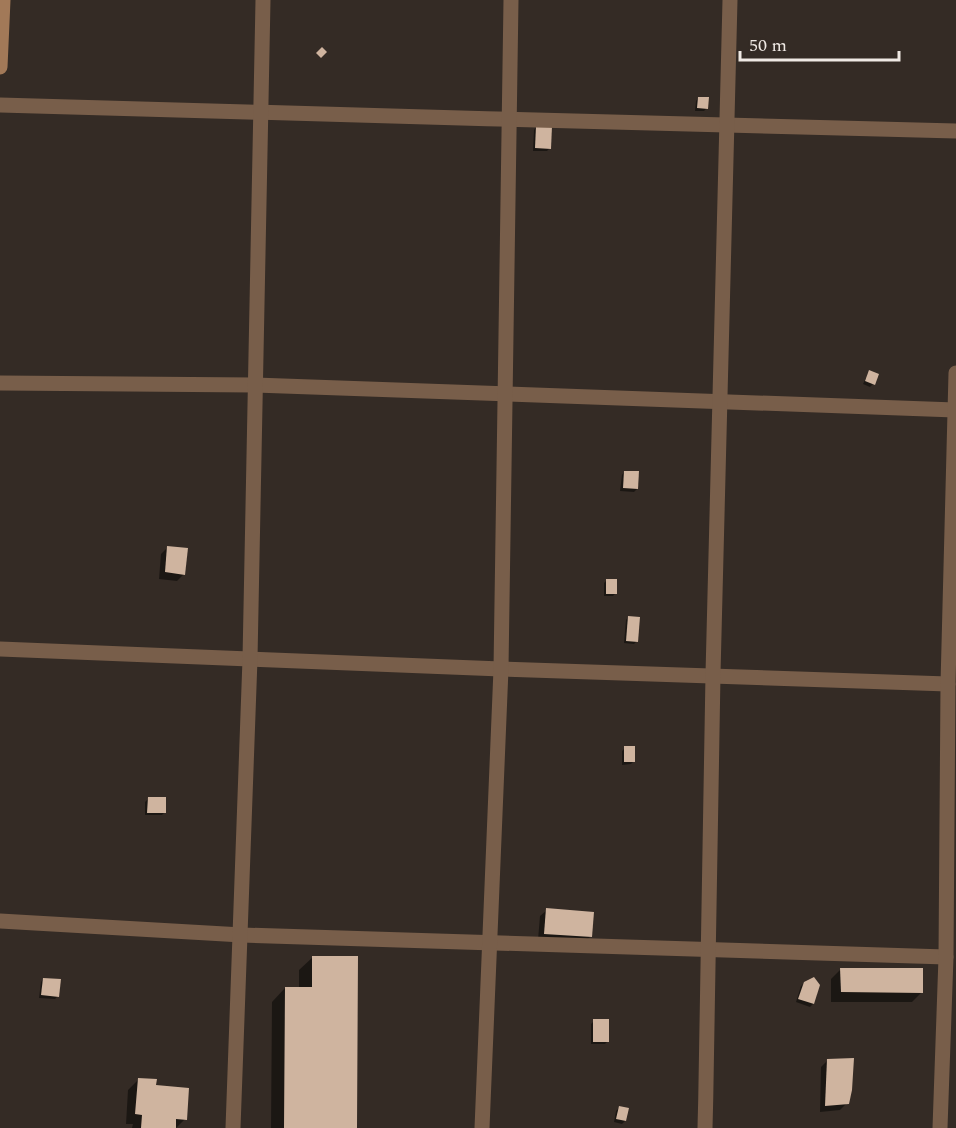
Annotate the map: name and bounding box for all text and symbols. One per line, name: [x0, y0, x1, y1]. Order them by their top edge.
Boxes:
scale bar: [740, 24, 899, 62]
text: 50 m: [749, 32, 787, 59]

